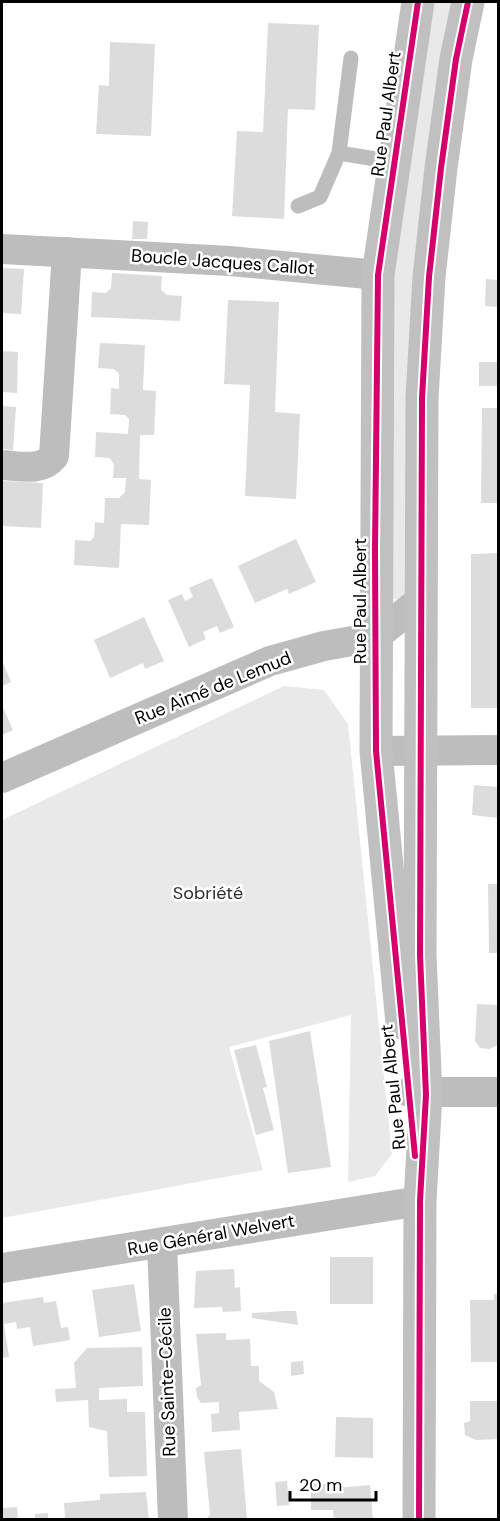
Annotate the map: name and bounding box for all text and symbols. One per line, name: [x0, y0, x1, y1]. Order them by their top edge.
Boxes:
street label: Rue Paul Albert: [365, 50, 407, 178]
street label: Boucle Jacques Callot: [130, 244, 316, 280]
street label: Rue Paul Albert: [348, 538, 372, 664]
street label: Rue Aimé de Lemud: [131, 646, 295, 730]
park label: Sobriété: [173, 881, 243, 905]
street label: Rue Paul Albert: [374, 1023, 412, 1151]
street label: Rue Général Welvert: [125, 1208, 297, 1262]
street label: Rue Sainte-Cécile: [152, 1307, 182, 1457]
scale bar: [290, 1464, 376, 1502]
text: 20 m: [299, 1473, 342, 1497]

